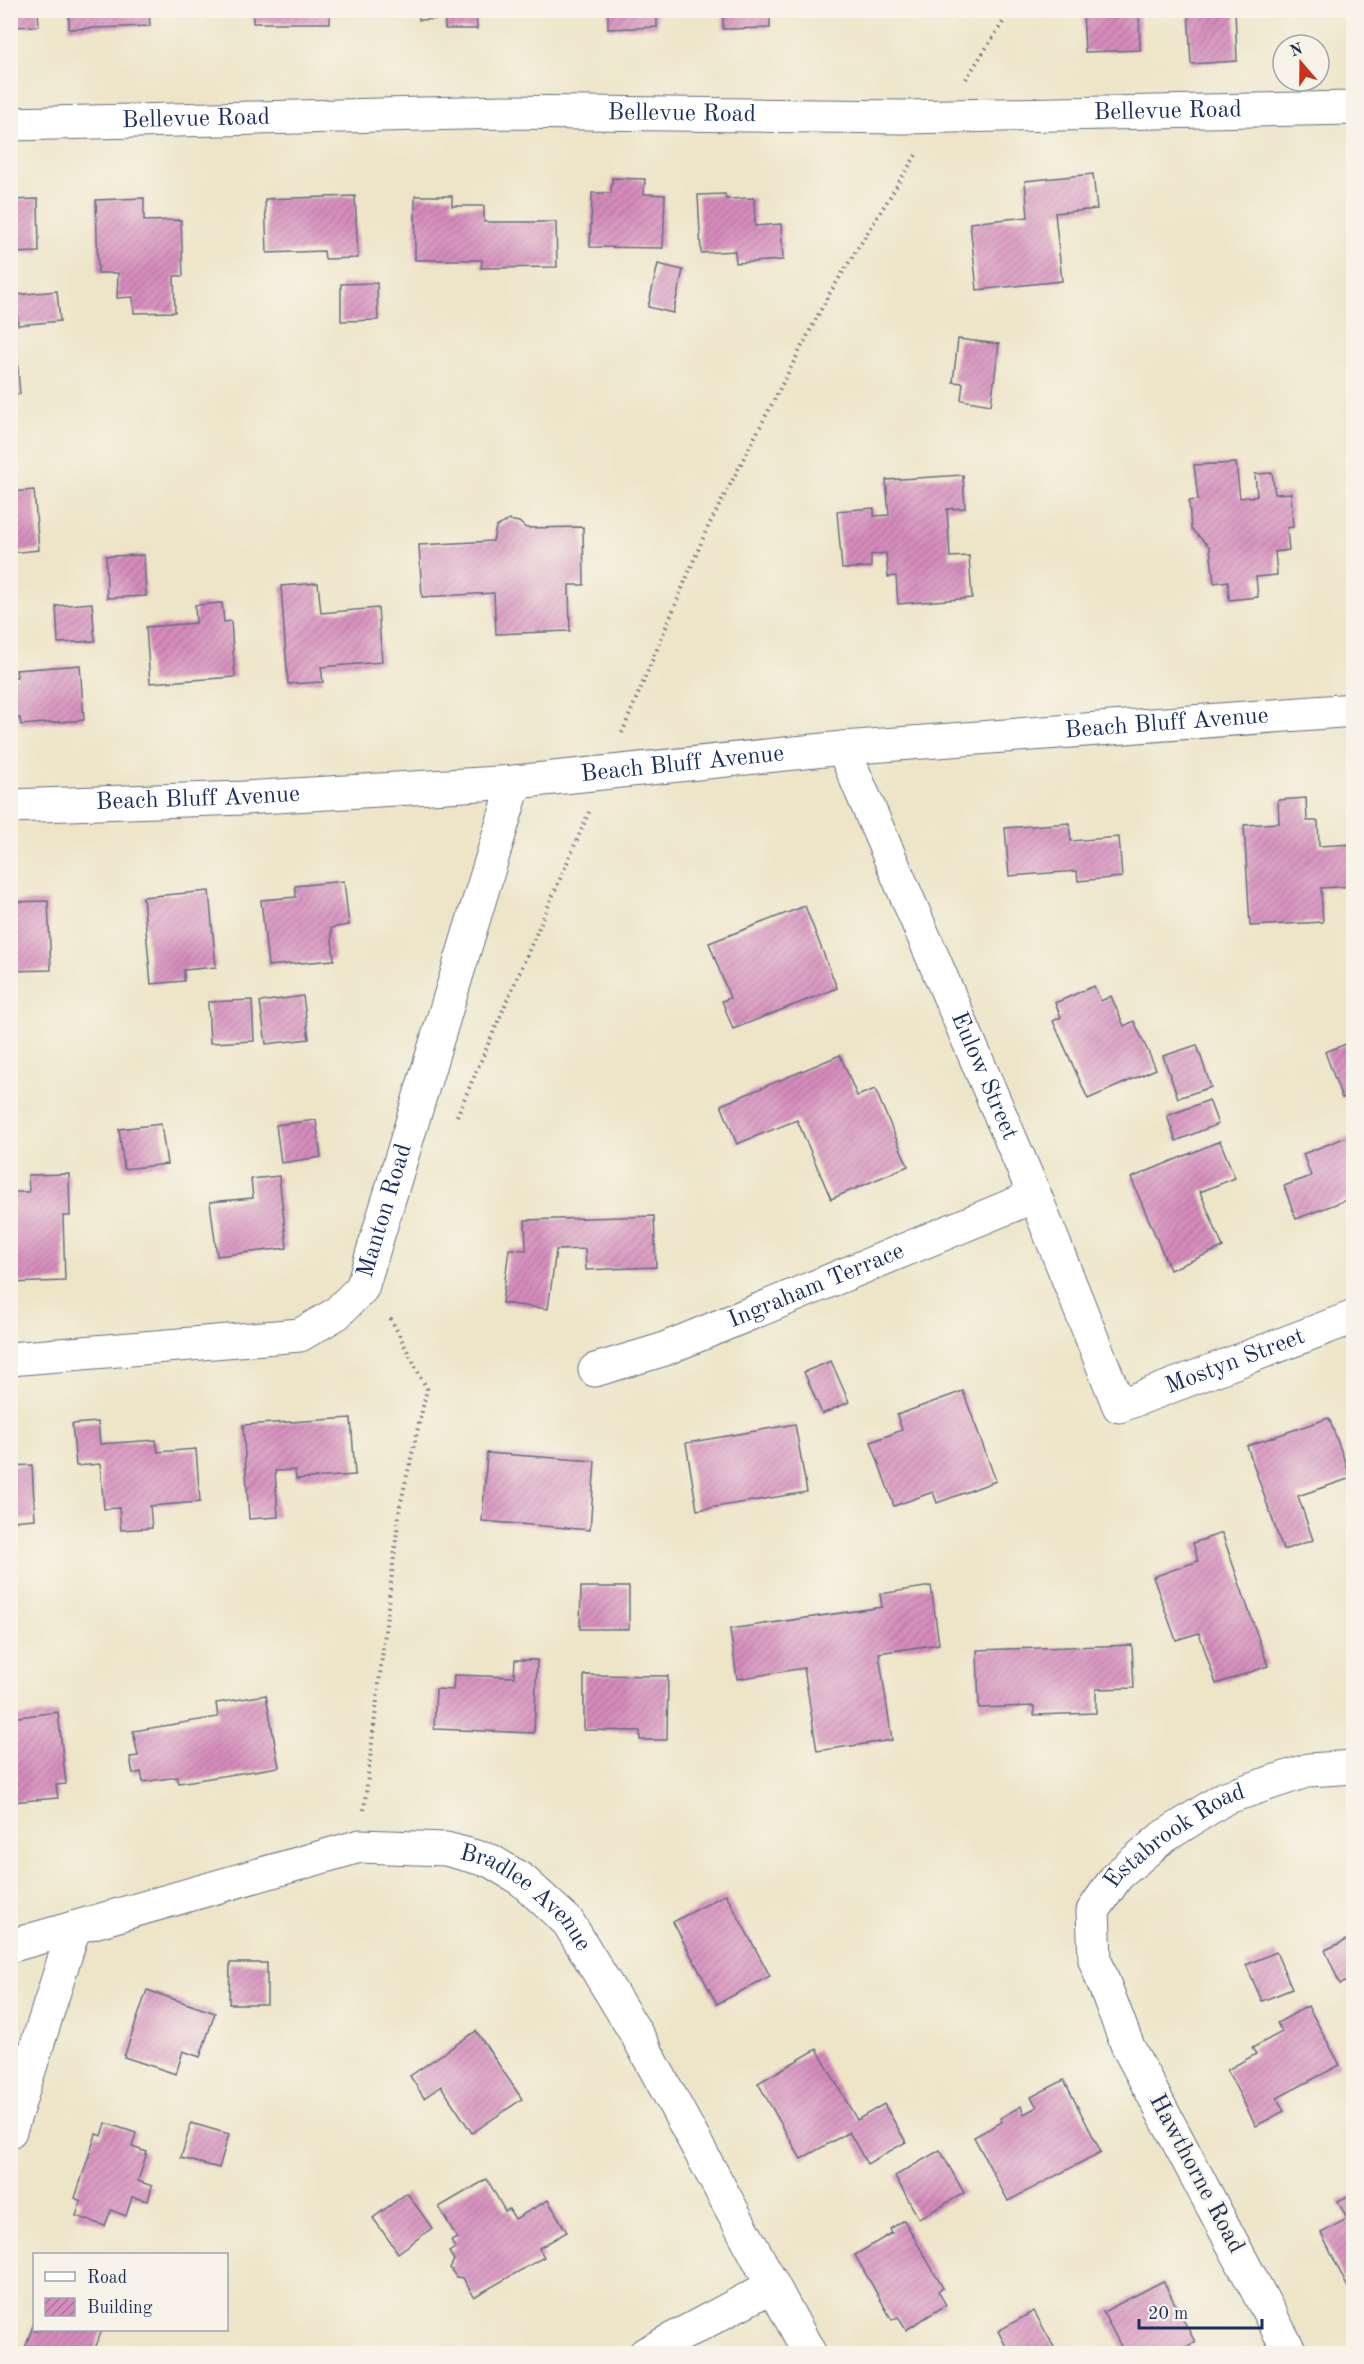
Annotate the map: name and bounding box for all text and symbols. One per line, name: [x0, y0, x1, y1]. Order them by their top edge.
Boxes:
north arrow: [1271, 33, 1331, 93]
text: N: [1288, 41, 1306, 60]
street label: Bellevue Road: [1093, 98, 1242, 125]
street label: Bellevue Road: [607, 101, 756, 127]
street label: Bellevue Road: [121, 106, 270, 133]
street label: Beach Bluff Avenue: [1064, 704, 1270, 743]
street label: Beach Bluff Avenue: [580, 742, 785, 787]
street label: Beach Bluff Avenue: [95, 783, 301, 815]
street label: Eulow Street: [946, 1009, 1022, 1144]
street label: Manton Road: [354, 1141, 417, 1281]
street label: Ingraham Terrace: [725, 1239, 908, 1333]
street label: Mostyn Street: [1162, 1325, 1308, 1399]
street label: Estabrook Road: [1100, 1780, 1248, 1893]
street label: Bradlee Avenue: [457, 1841, 595, 1955]
street label: Hawthorne Road: [1144, 2091, 1248, 2257]
legend: [33, 2253, 228, 2331]
text: Road: [87, 2269, 127, 2287]
scale bar: [1139, 2292, 1262, 2330]
text: Building: [87, 2299, 153, 2317]
text: 20 m: [1148, 2305, 1188, 2323]

